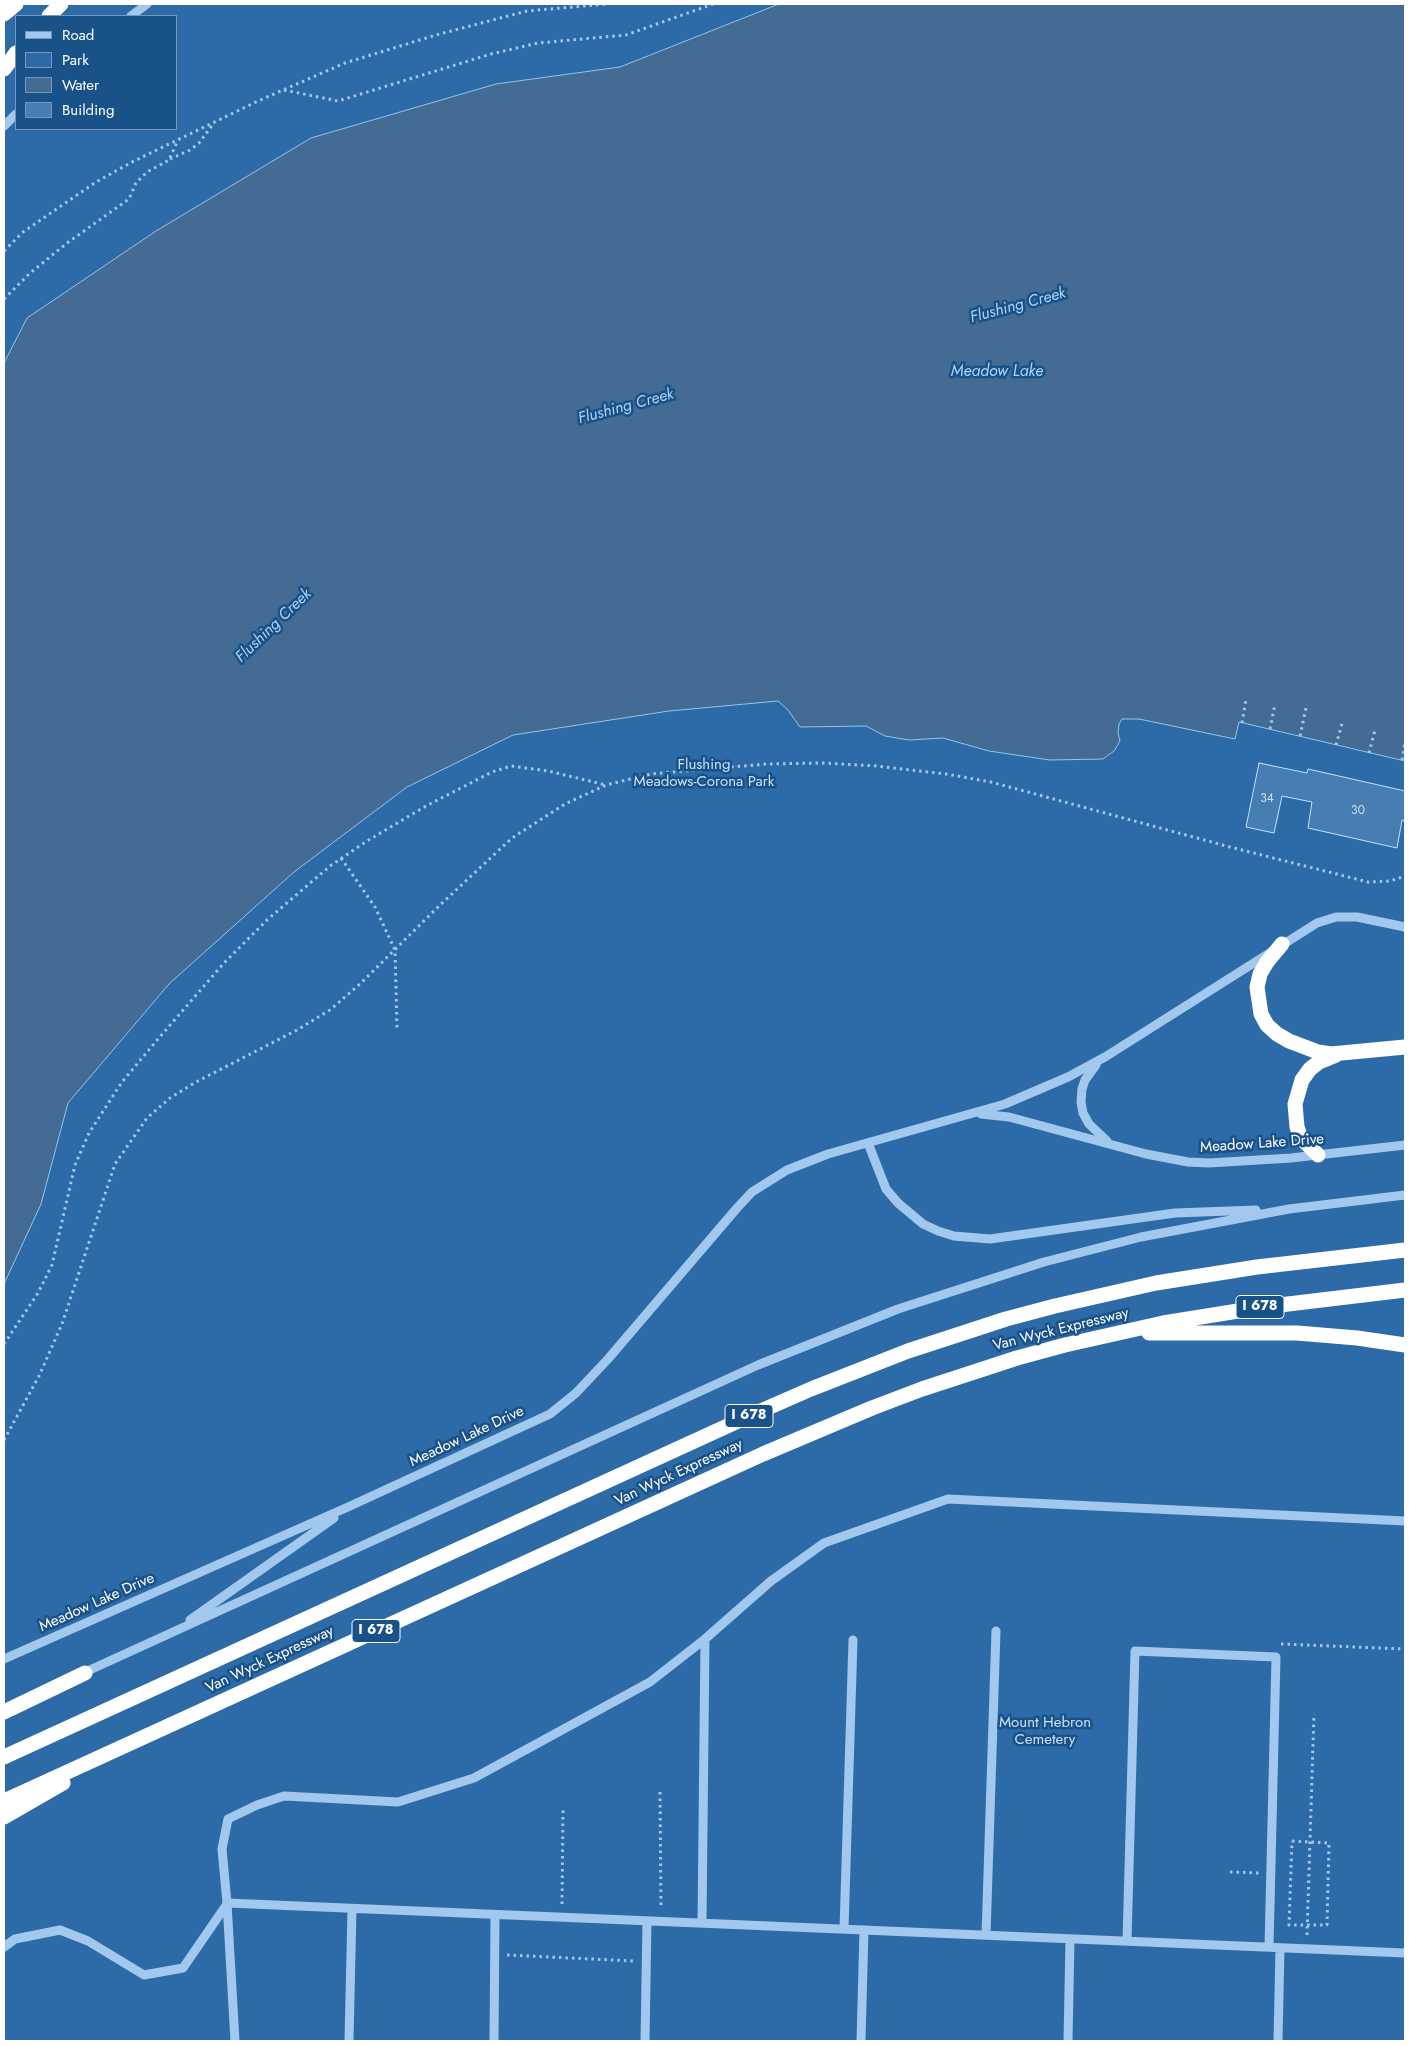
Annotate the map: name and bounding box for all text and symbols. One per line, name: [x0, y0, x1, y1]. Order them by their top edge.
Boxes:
legend: [15, 15, 178, 130]
text: Road: [62, 24, 94, 46]
text: Park: [62, 49, 89, 71]
text: Water: [62, 74, 99, 96]
text: Building: [62, 99, 114, 121]
water label: Flushing Creek: [968, 284, 1068, 328]
water label: Meadow Lake: [951, 362, 1043, 382]
water label: Flushing Creek: [576, 385, 676, 429]
water label: Flushing Creek: [232, 585, 316, 667]
park label: Flushing Meadows-Corona Park: [634, 756, 774, 791]
house number: 34: [1260, 792, 1274, 806]
house number: 30: [1351, 804, 1365, 818]
street label: Meadow Lake Drive: [1199, 1131, 1325, 1157]
road number: I 678: [1236, 1295, 1284, 1318]
street label: Van Wyck Expressway: [991, 1304, 1131, 1356]
street label: Meadow Lake Drive: [407, 1403, 527, 1471]
road number: I 678: [725, 1404, 773, 1428]
street label: Van Wyck Expressway: [612, 1435, 746, 1511]
street label: Meadow Lake Drive: [37, 1570, 157, 1636]
road number: I 678: [352, 1620, 400, 1642]
street label: Van Wyck Expressway: [203, 1622, 337, 1698]
park label: Mount Hebron Cemetery: [999, 1714, 1091, 1749]

